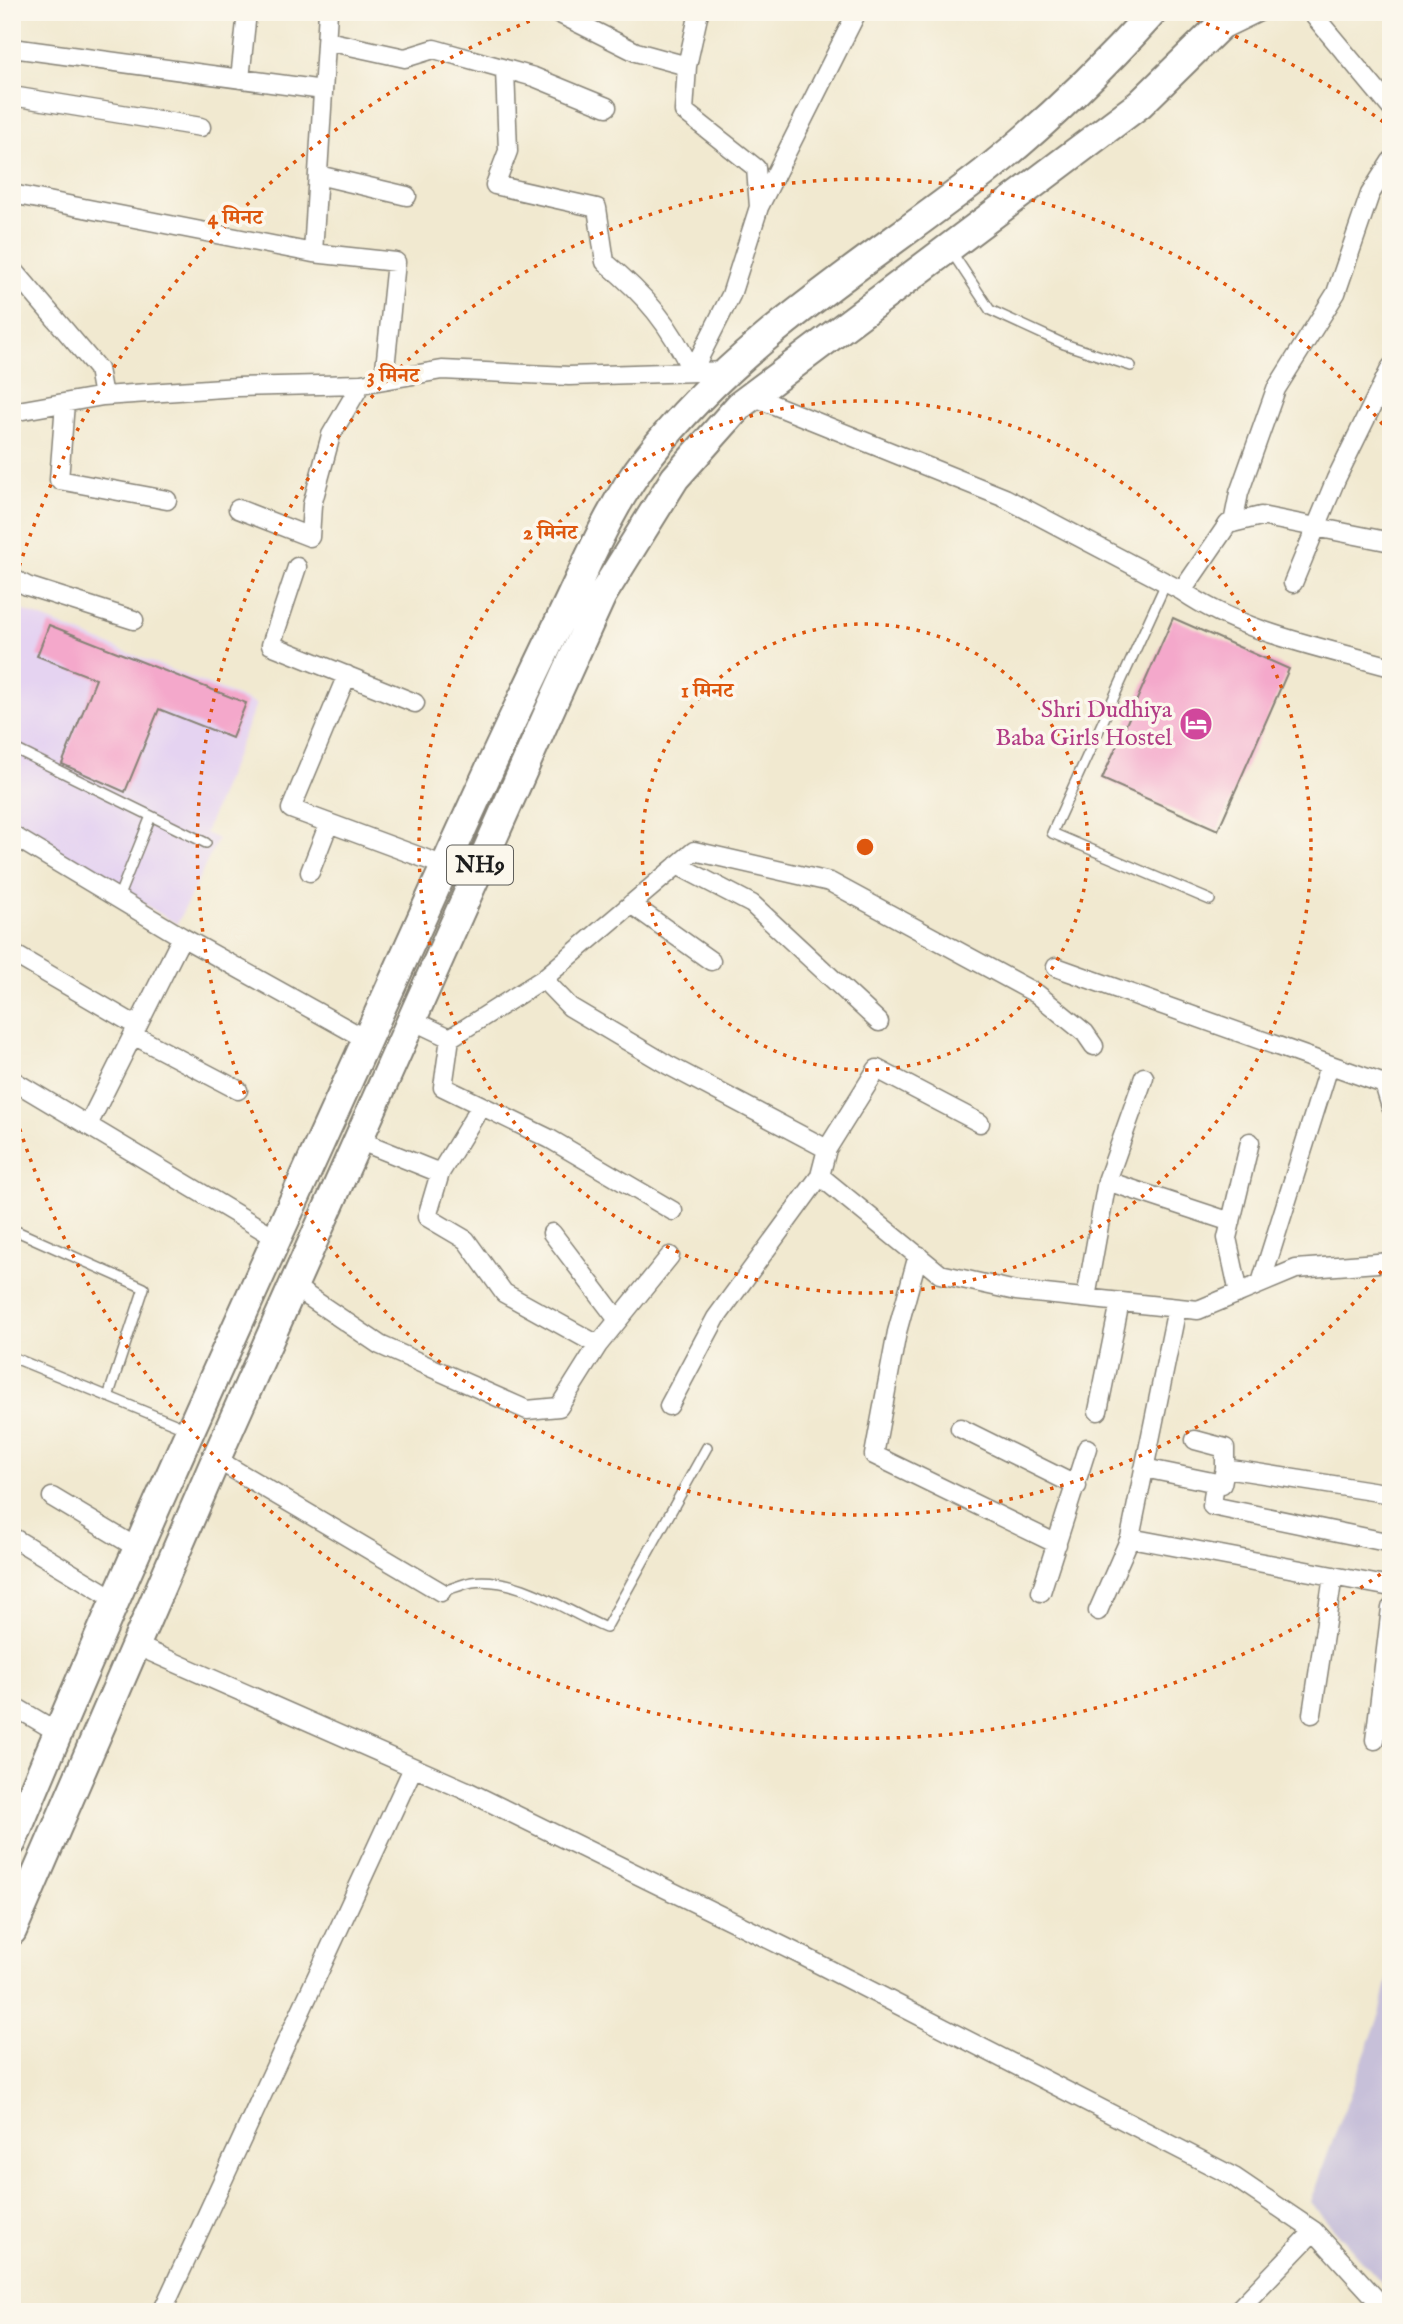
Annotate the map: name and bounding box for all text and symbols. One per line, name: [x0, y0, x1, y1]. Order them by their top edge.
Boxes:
text: 4 मिनट: [208, 205, 264, 232]
text: 3 मिनट: [367, 363, 421, 390]
text: 2 मिनट: [523, 520, 579, 547]
text: 1 मिनट: [681, 678, 735, 705]
place label: Shri Dudhiya Baba Girls Hostel: [995, 695, 1173, 754]
hotel icon: Shri Dudhiya Baba Girls Hostel: [1177, 705, 1215, 743]
centre of rings: [853, 835, 877, 859]
road number: NH9: [447, 846, 513, 884]

